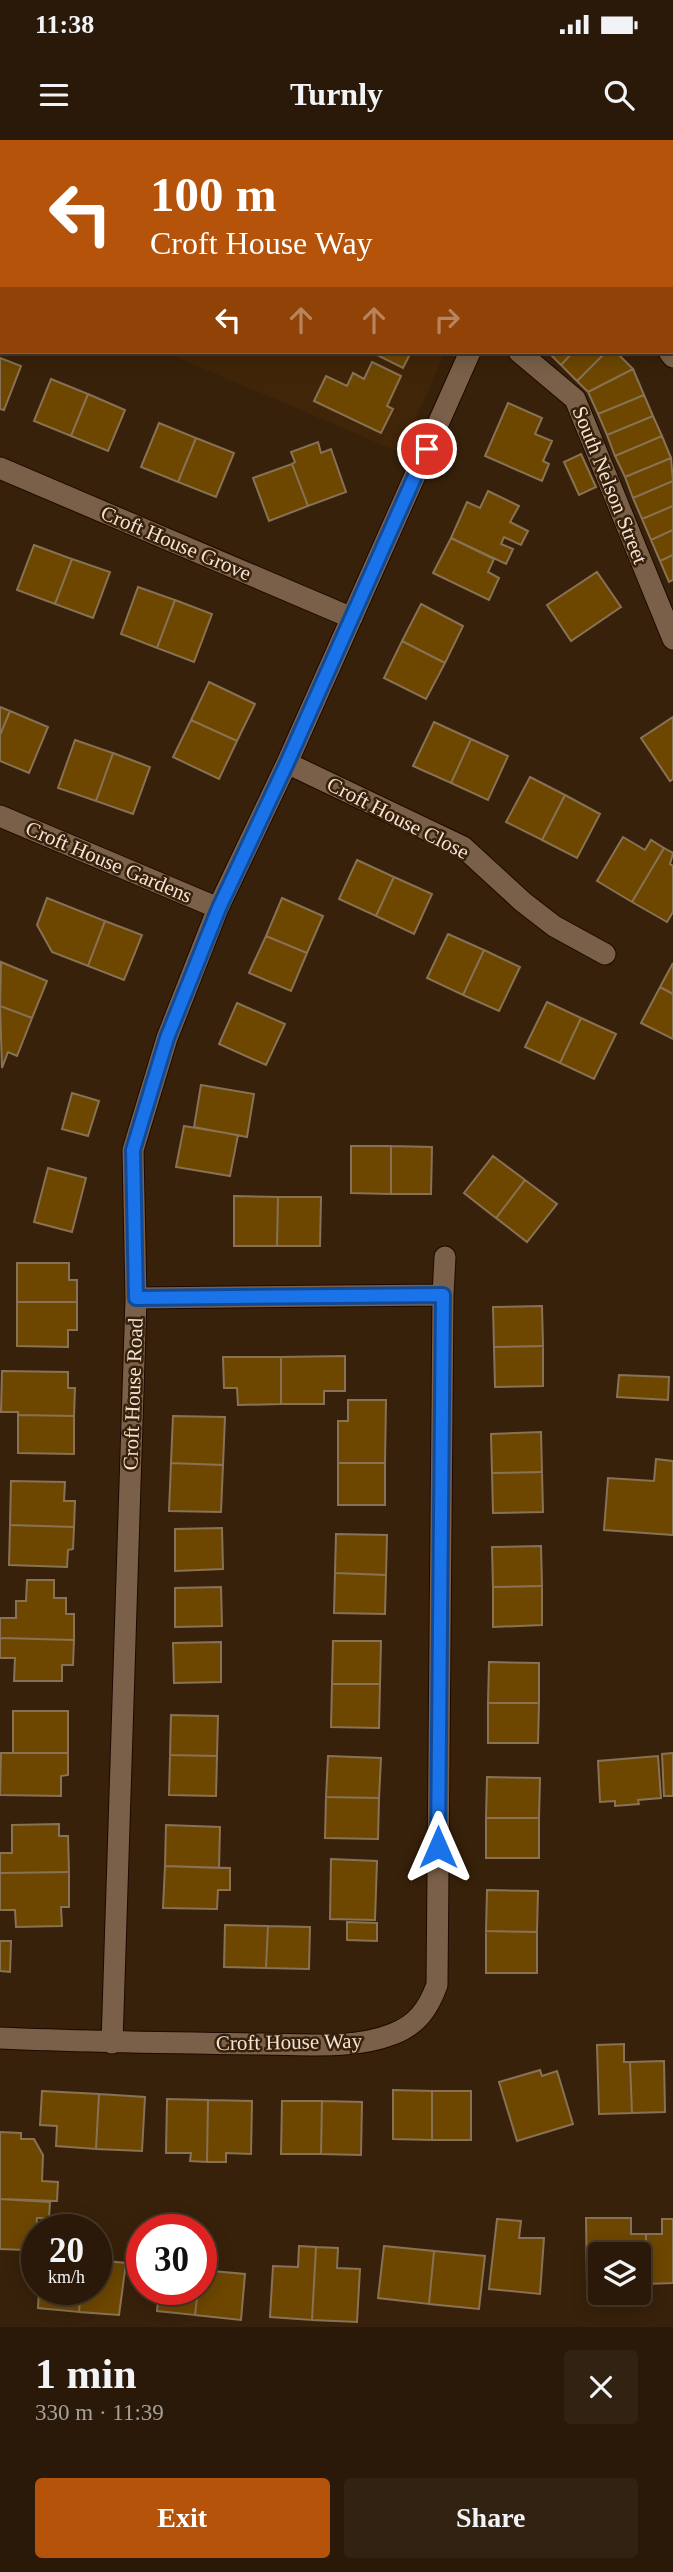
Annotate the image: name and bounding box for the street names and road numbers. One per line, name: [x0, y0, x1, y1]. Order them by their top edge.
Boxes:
street label: South Nelson Street: [567, 403, 653, 568]
street label: Croft House Grove: [97, 501, 255, 585]
street label: Croft House Close: [323, 772, 473, 864]
street label: Croft House Gardens: [22, 816, 196, 908]
street label: Croft House Road: [118, 1317, 148, 1471]
street label: Croft House Way: [216, 2029, 363, 2055]

